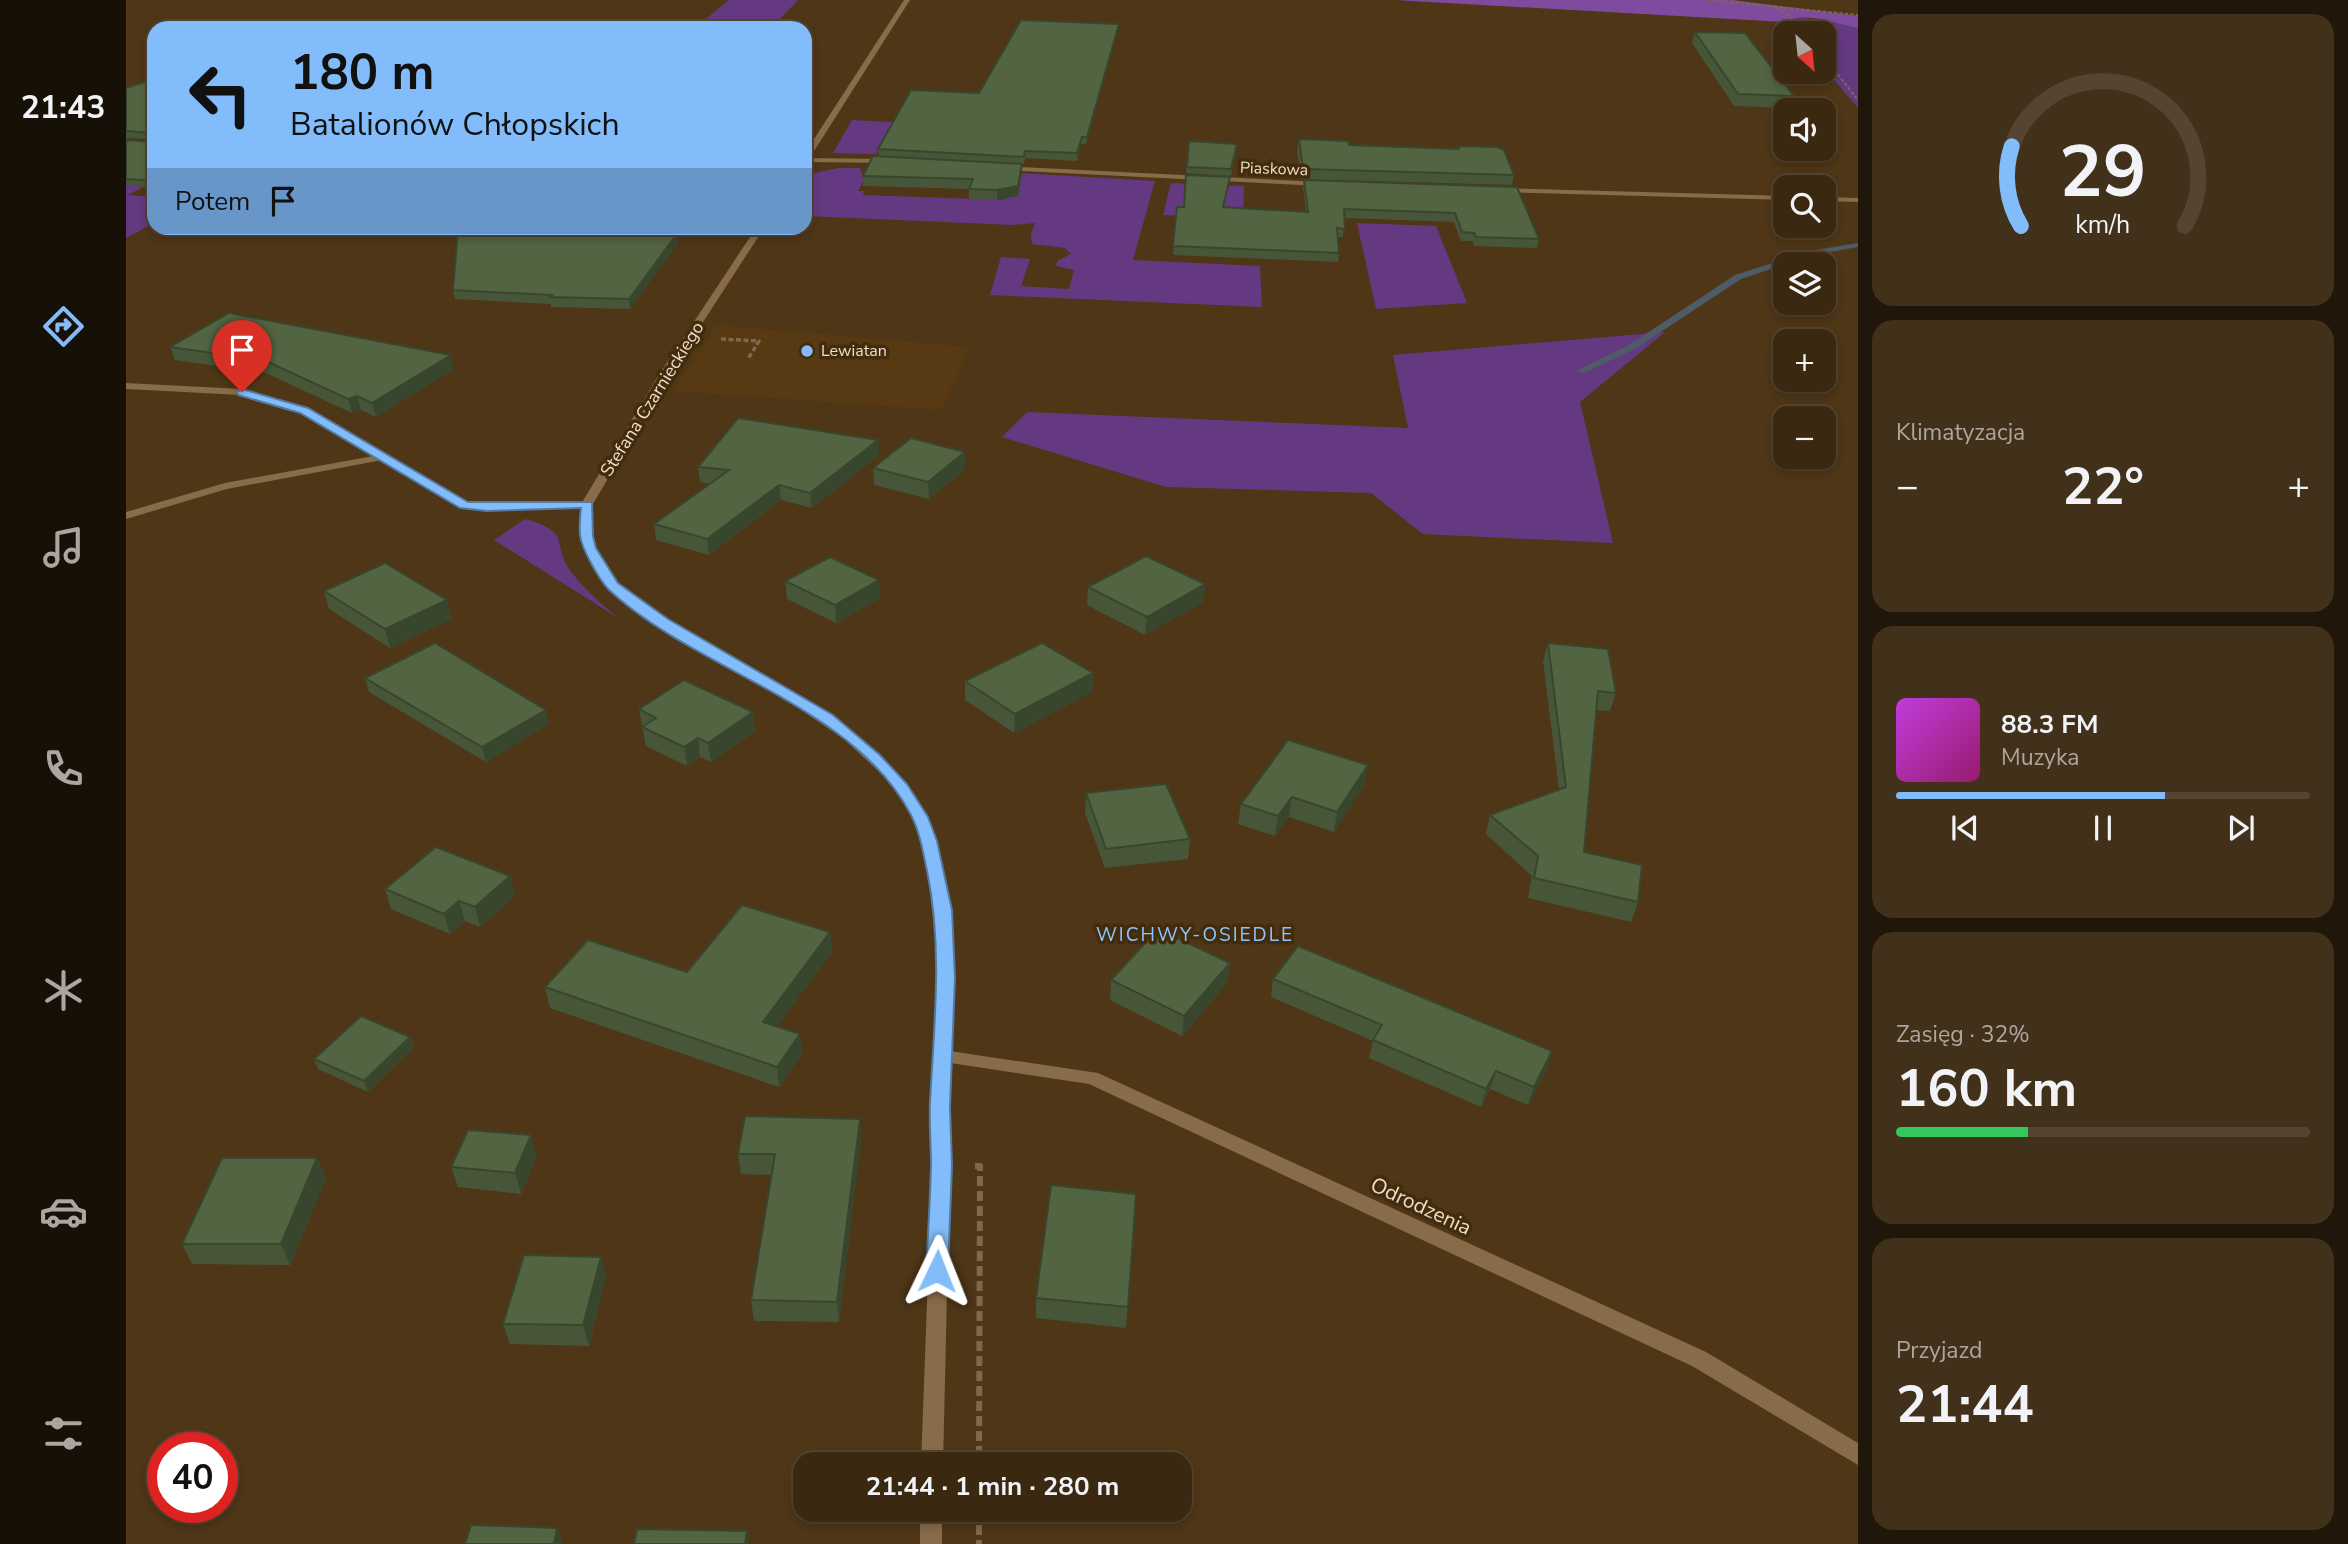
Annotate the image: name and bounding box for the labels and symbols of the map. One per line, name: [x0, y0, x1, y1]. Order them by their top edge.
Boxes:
north arrow: [1773, 21, 1836, 84]
street label: Piaskowa: [1239, 157, 1309, 181]
street label: Stefana Czarnieckiego: [595, 317, 709, 481]
pin: [212, 320, 272, 392]
place label: Lewiatan: [821, 340, 887, 362]
marker: Lewiatan: [799, 343, 815, 359]
district label: WICHWY-OSIEDLE: [1096, 922, 1294, 948]
street label: Odrodzenia: [1366, 1170, 1476, 1242]
position arrow: [900, 1234, 974, 1308]
speed limit sign: 40: [147, 1432, 238, 1523]

